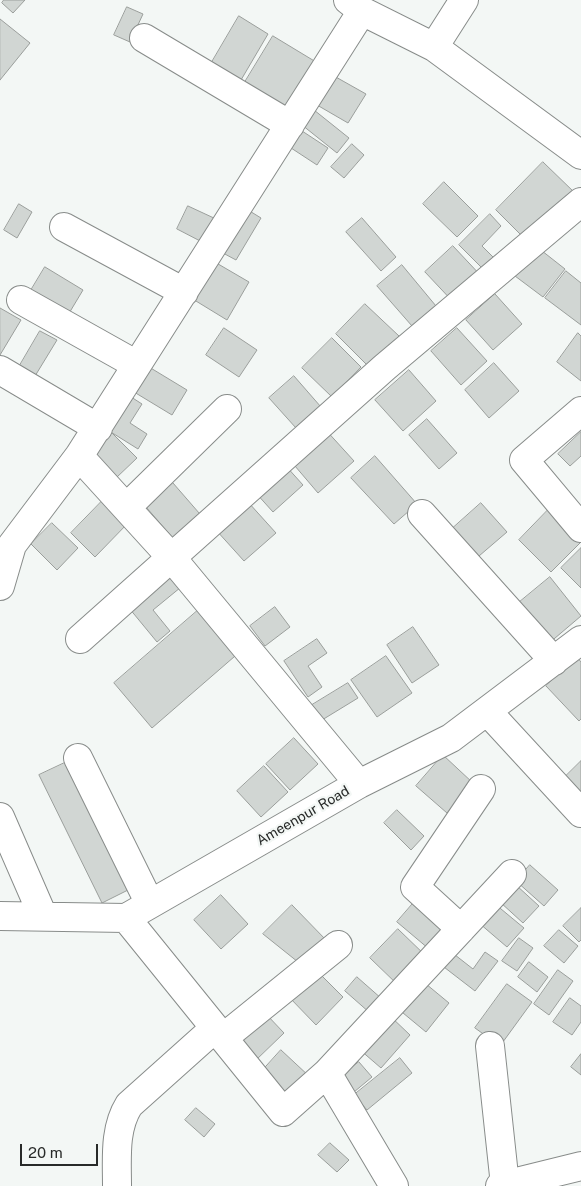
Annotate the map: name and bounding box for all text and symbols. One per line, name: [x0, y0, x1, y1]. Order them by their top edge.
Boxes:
street label: Ameenpur Road: [254, 783, 352, 849]
scale bar: [22, 1134, 100, 1166]
text: 20 m: [28, 1144, 63, 1161]

